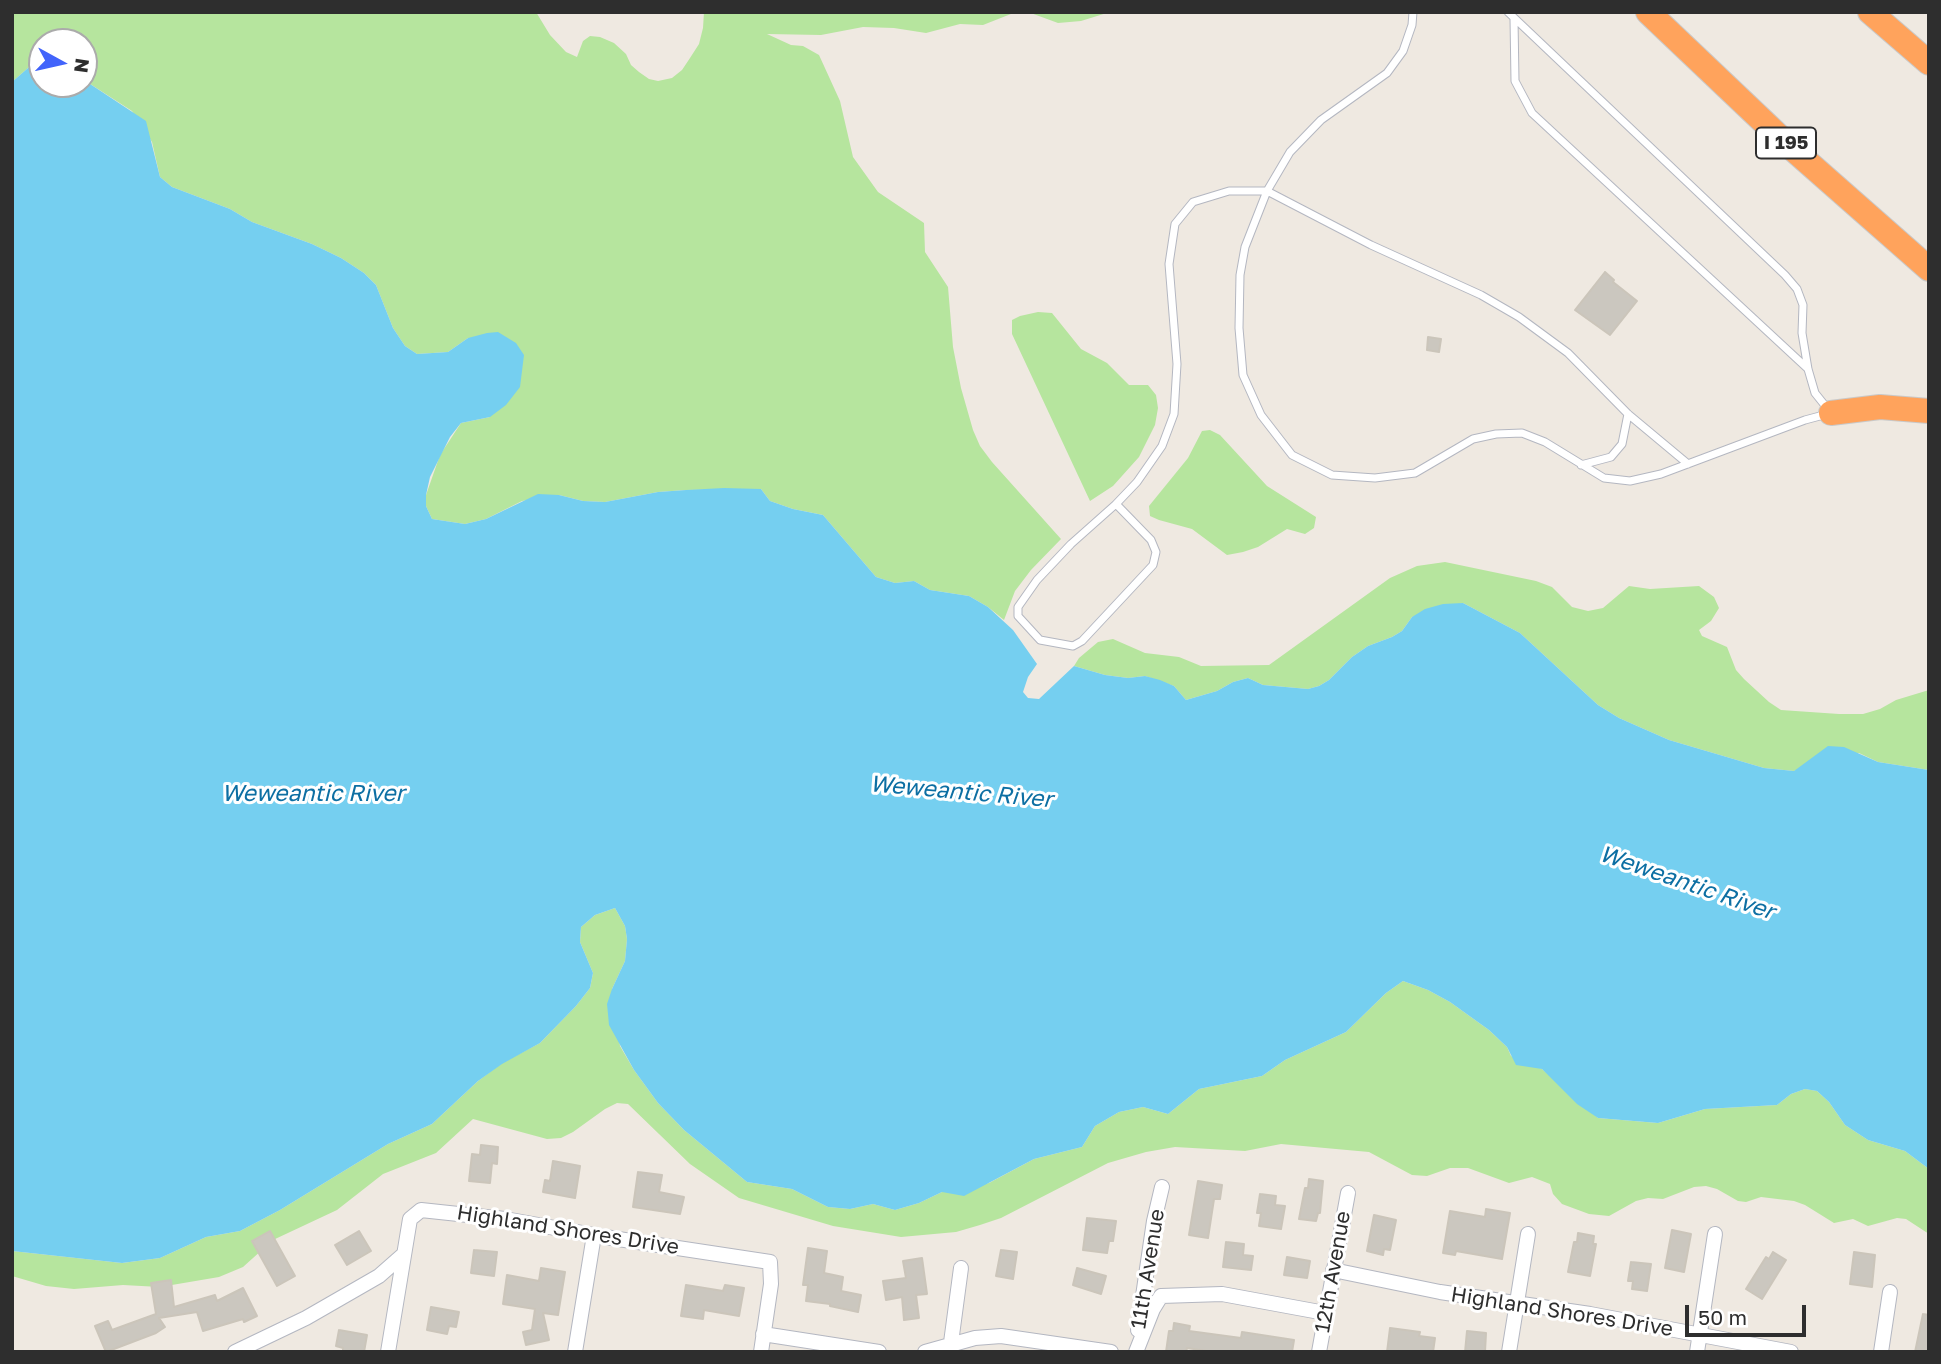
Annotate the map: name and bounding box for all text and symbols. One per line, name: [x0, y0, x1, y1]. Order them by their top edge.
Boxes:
north arrow: [28, 28, 98, 98]
text: N: [70, 57, 95, 74]
road number: I 195: [1756, 127, 1816, 158]
water label: Weweantic River: [869, 770, 1053, 814]
water label: Weweantic River: [221, 780, 405, 808]
water label: Weweantic River: [1596, 840, 1778, 926]
street label: Highland Shores Drive: [455, 1200, 681, 1260]
street label: 11th Avenue: [1126, 1207, 1170, 1331]
street label: 12th Avenue: [1310, 1209, 1356, 1335]
street label: Highland Shores Drive: [1449, 1282, 1675, 1342]
scale bar: [1689, 1290, 1810, 1334]
text: 50 m: [1698, 1304, 1747, 1330]

